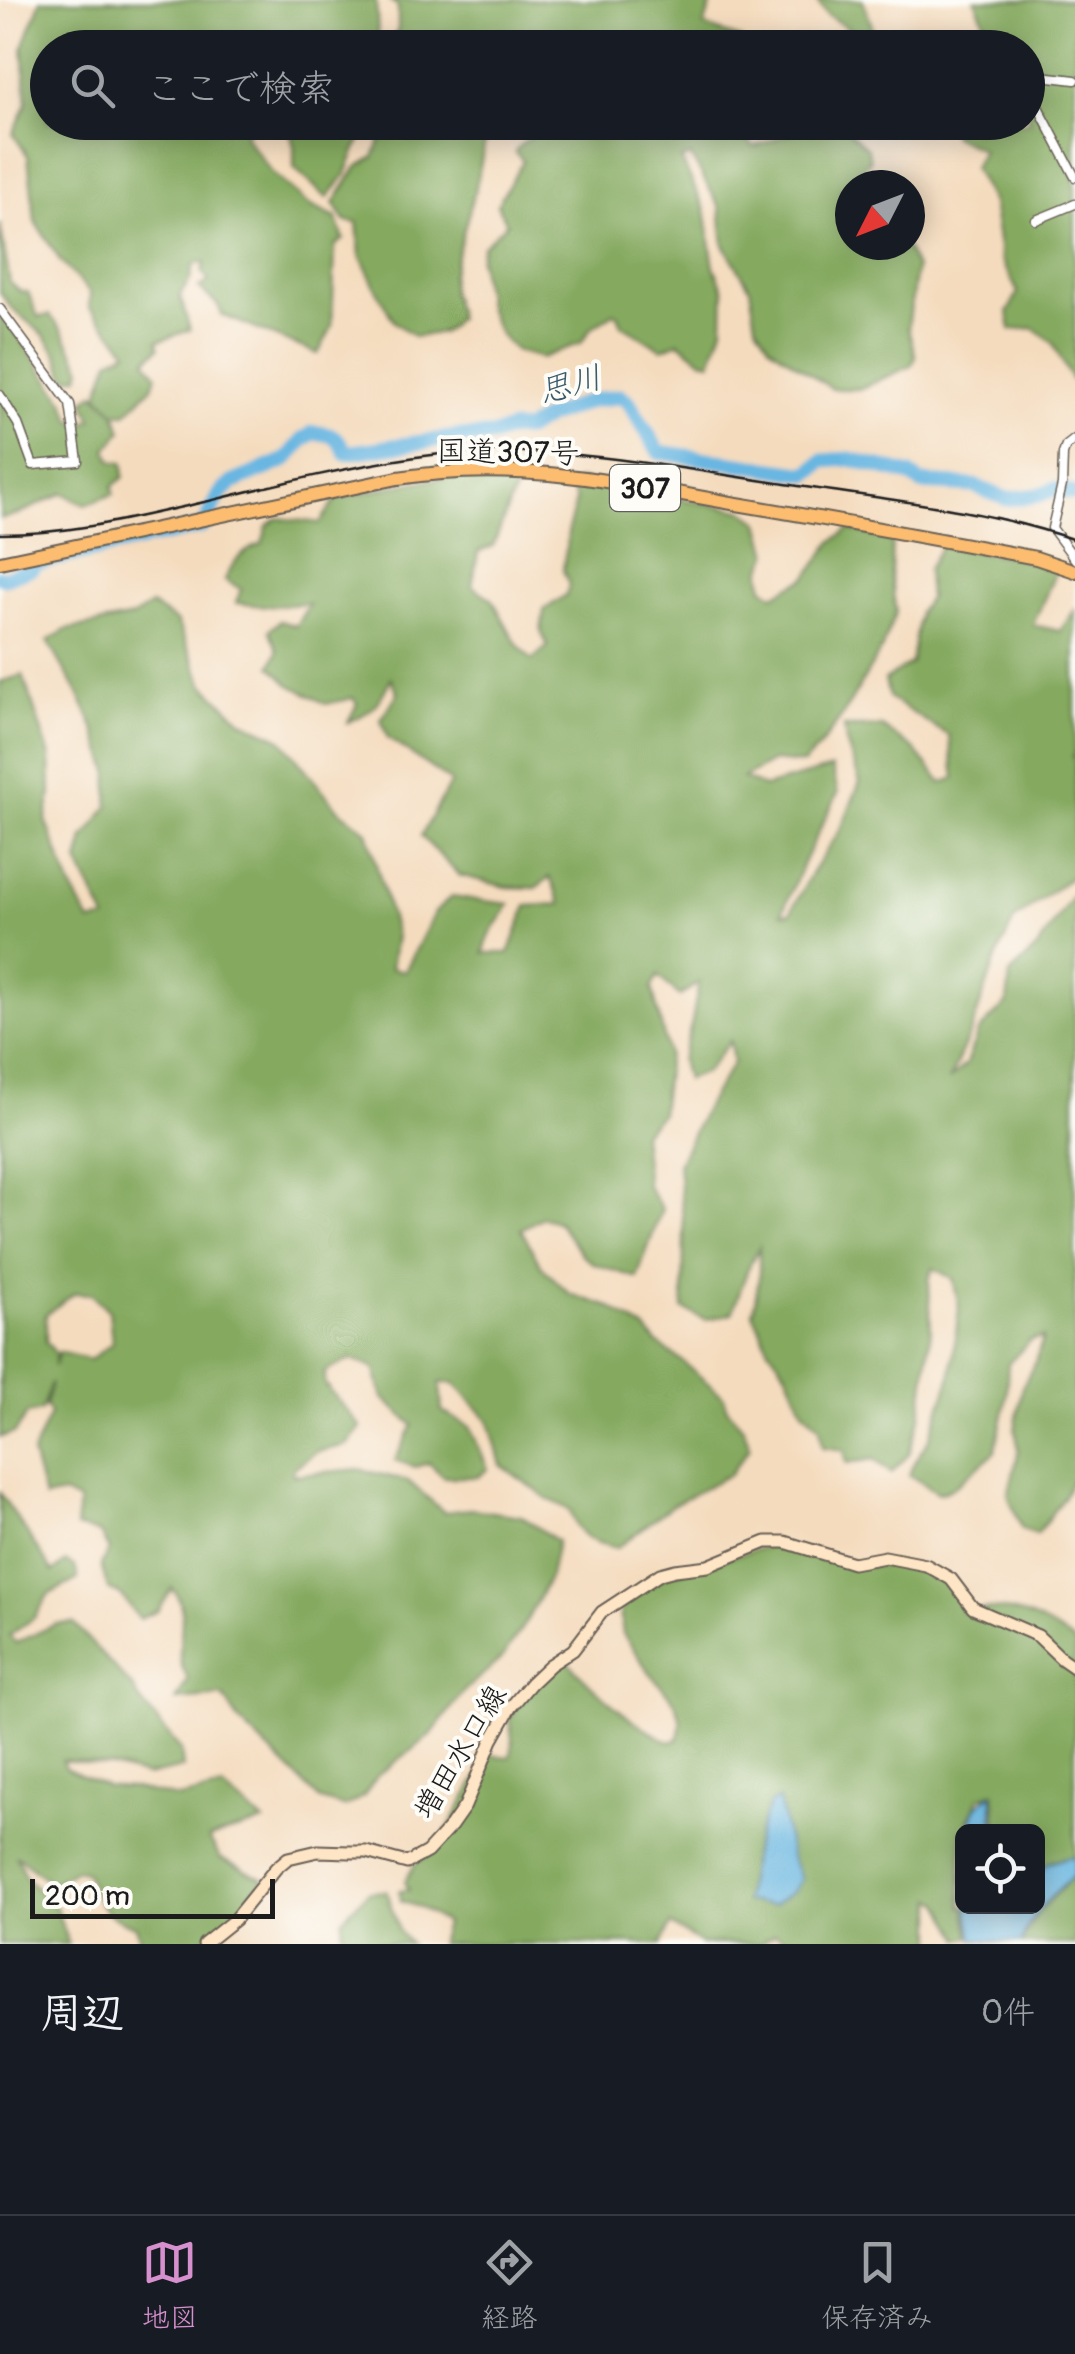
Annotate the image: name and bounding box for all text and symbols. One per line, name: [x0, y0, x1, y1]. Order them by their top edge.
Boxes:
search box: [30, 30, 1045, 140]
icon: search: [65, 58, 120, 113]
text: ここで検索: [145, 65, 335, 113]
north arrow: [835, 170, 925, 260]
water label: 思川: [534, 357, 606, 413]
street label: 国道307号: [436, 433, 580, 472]
road number: 307: [610, 465, 680, 511]
street label: 増田水口線: [406, 1678, 515, 1826]
map controls: [955, 1824, 1045, 1914]
button: locate: [955, 1824, 1045, 1914]
scale bar: [30, 1874, 275, 1918]
text: 200 m: [45, 1879, 130, 1914]
text: 周辺: [40, 1988, 124, 2040]
text: 0件: [981, 1993, 1035, 2033]
tab: 地図: [142, 2235, 198, 2336]
tab: 経路: [481, 2235, 537, 2336]
tab: 保存済み: [821, 2235, 933, 2336]

